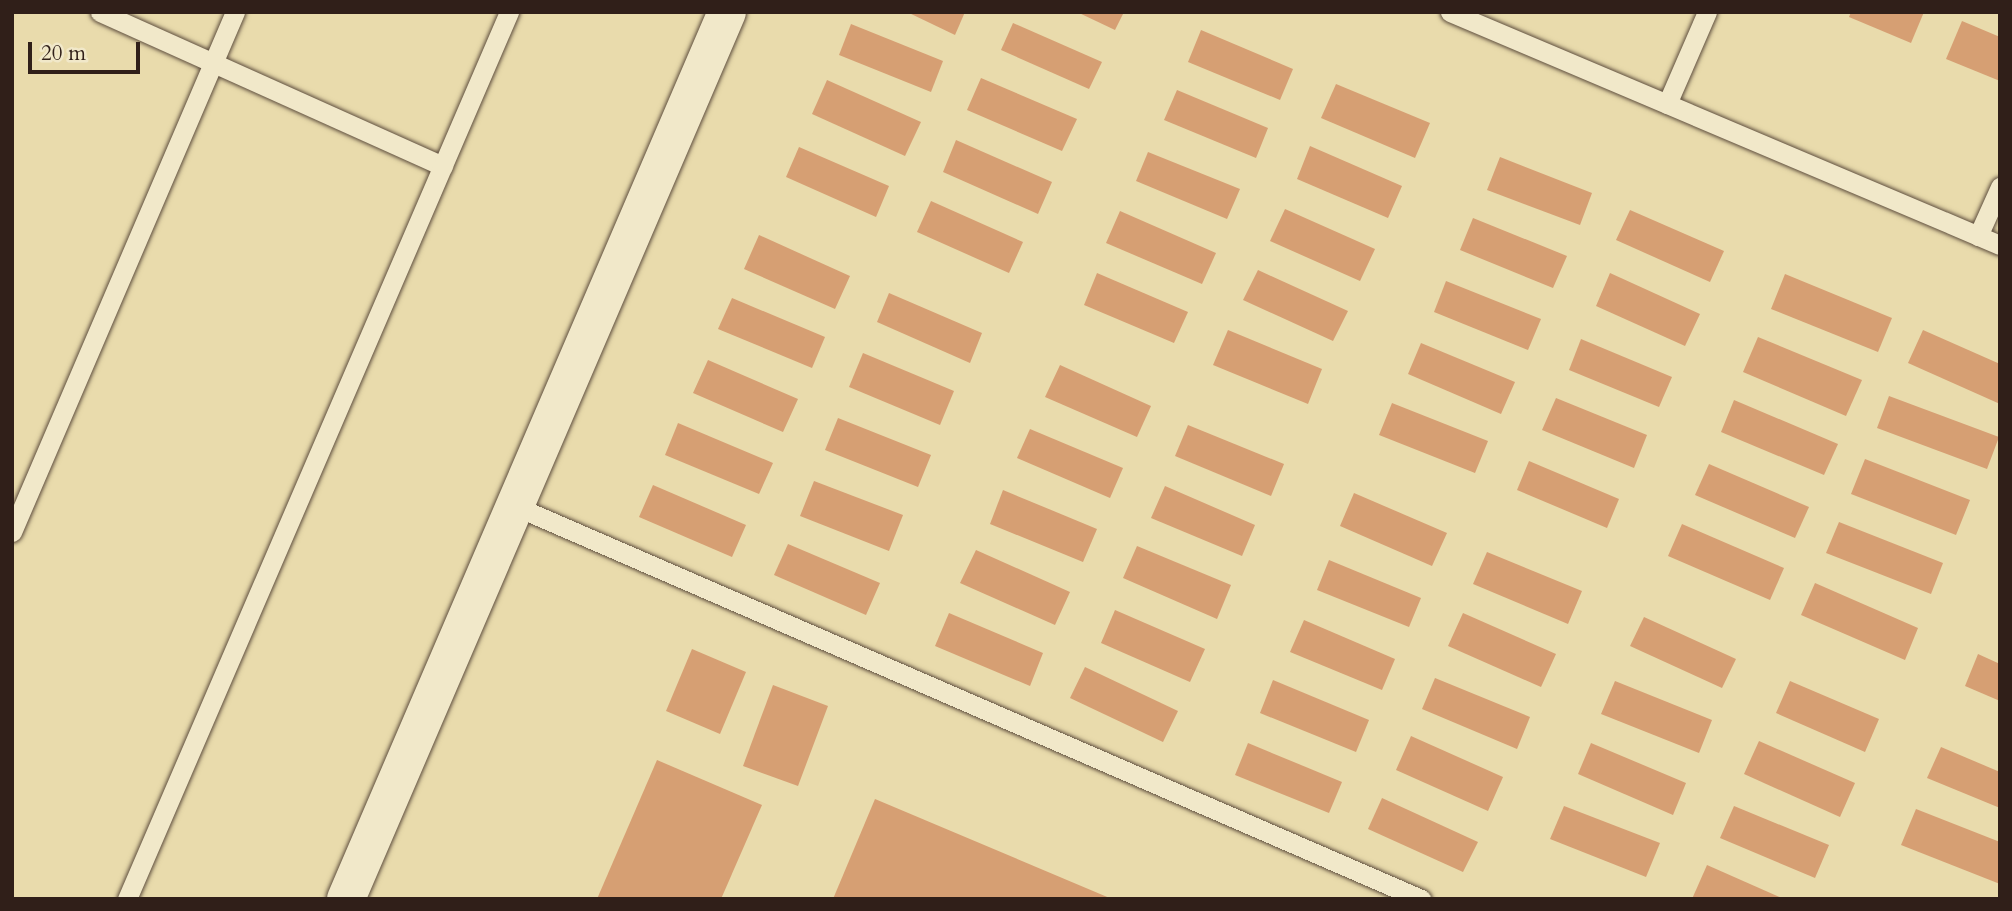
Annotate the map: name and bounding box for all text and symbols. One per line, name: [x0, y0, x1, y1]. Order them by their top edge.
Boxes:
scale bar: [32, 28, 144, 72]
text: 20 m: [41, 39, 86, 68]

